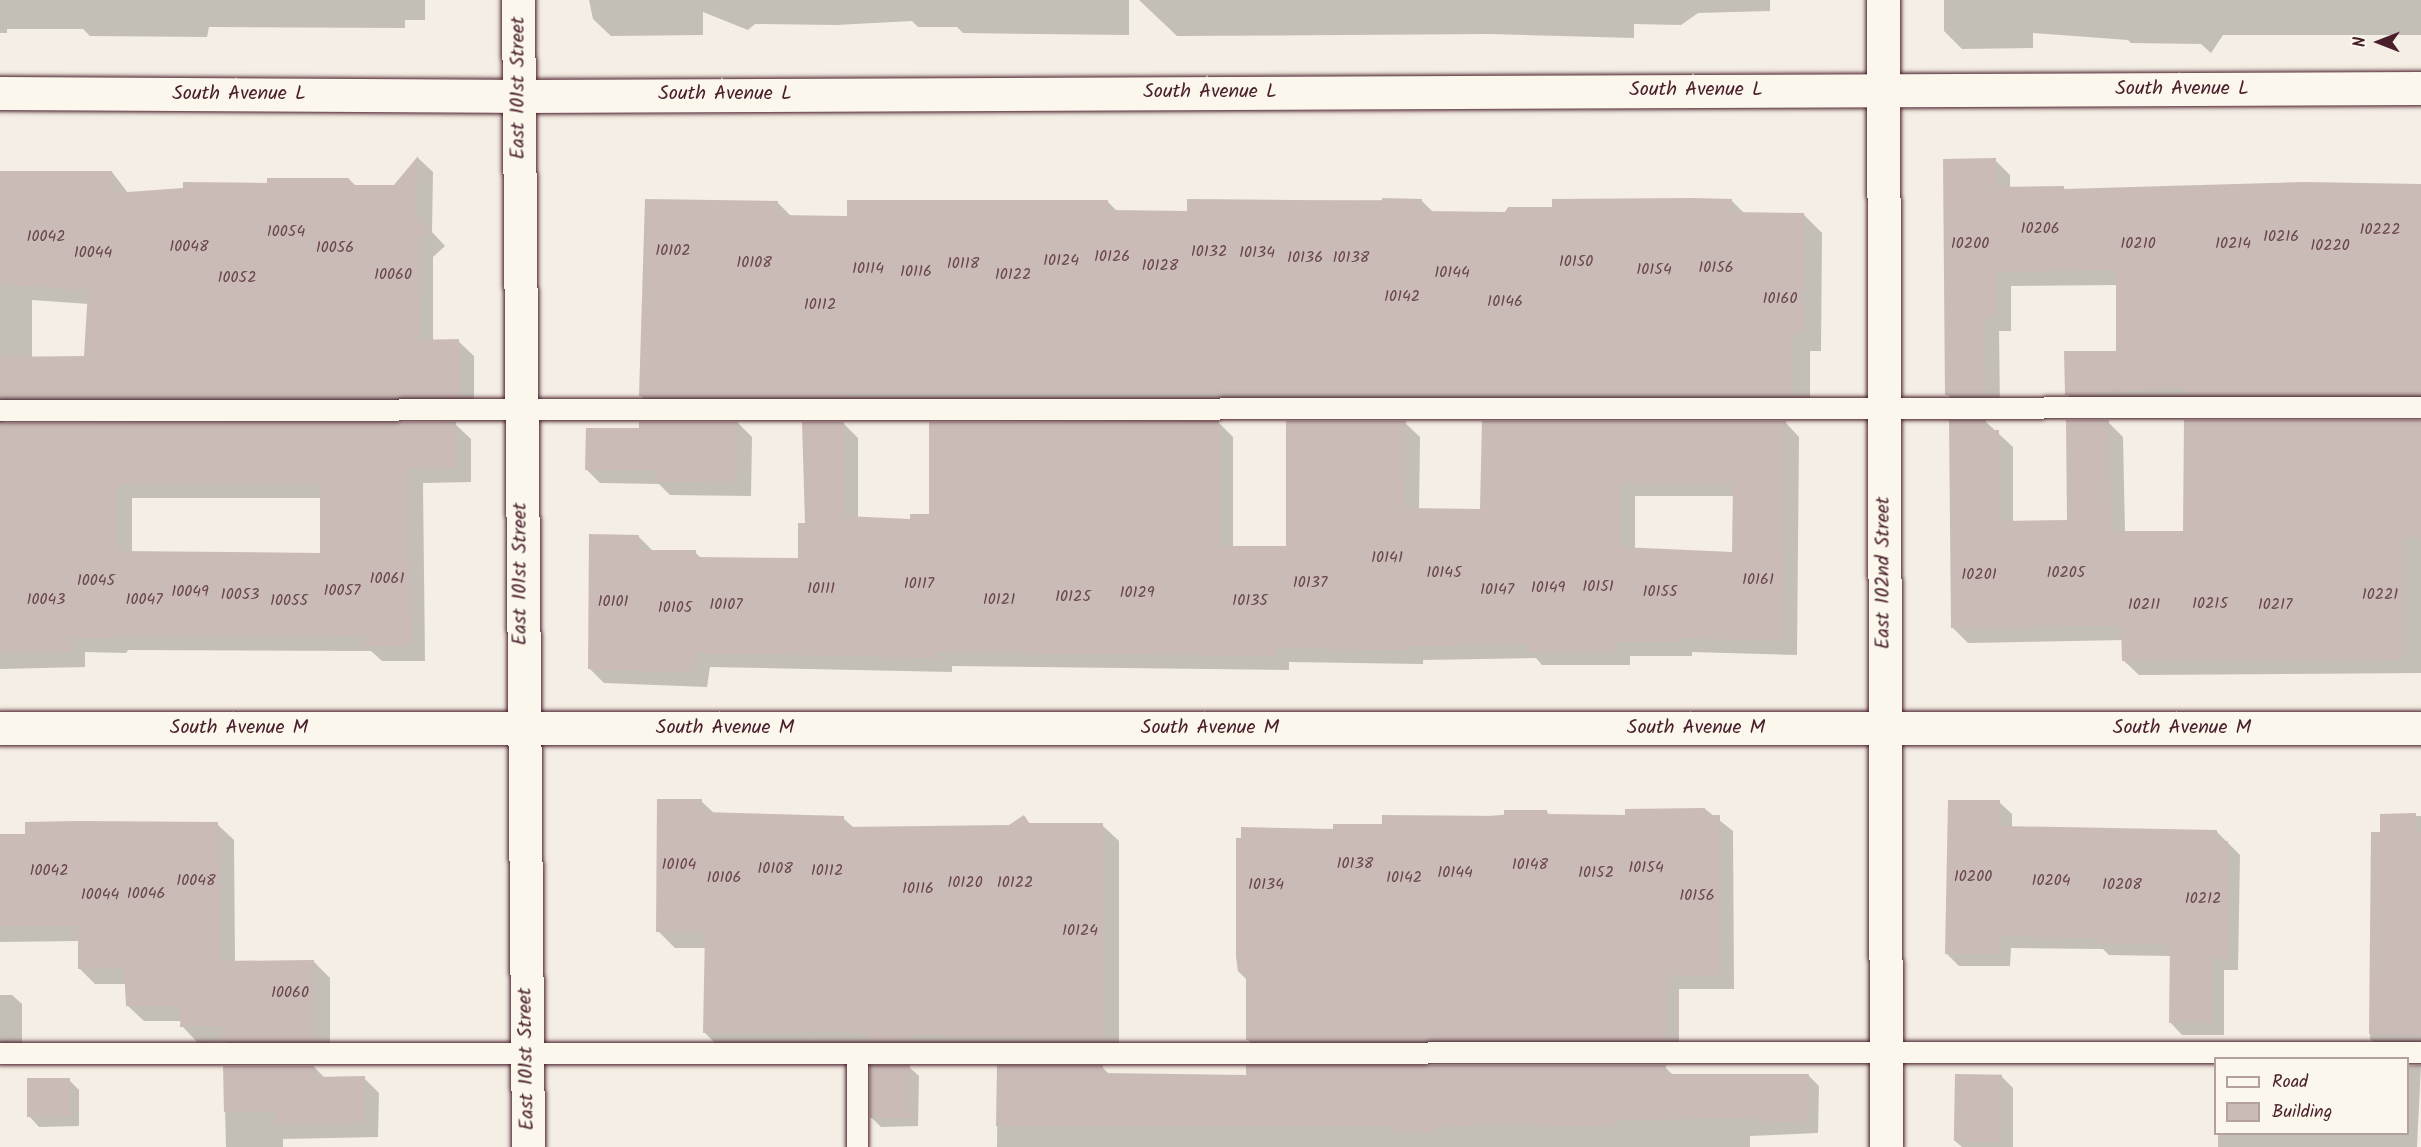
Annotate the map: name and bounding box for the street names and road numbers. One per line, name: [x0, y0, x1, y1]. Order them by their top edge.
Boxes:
street label: East 101st Street: [507, 17, 531, 159]
street label: South Avenue L: [2115, 77, 2249, 101]
street label: South Avenue L: [1629, 78, 1763, 102]
street label: South Avenue L: [1143, 80, 1277, 104]
street label: South Avenue L: [172, 82, 306, 106]
street label: South Avenue L: [658, 82, 792, 106]
street label: East 102nd Street: [1872, 497, 1896, 649]
street label: East 101st Street: [509, 503, 533, 645]
street label: South Avenue M: [170, 716, 308, 740]
street label: South Avenue M: [656, 716, 794, 740]
street label: South Avenue M: [1141, 716, 1279, 740]
street label: South Avenue M: [1627, 716, 1765, 740]
street label: South Avenue M: [2113, 716, 2251, 740]
street label: East 101st Street: [514, 987, 540, 1131]

